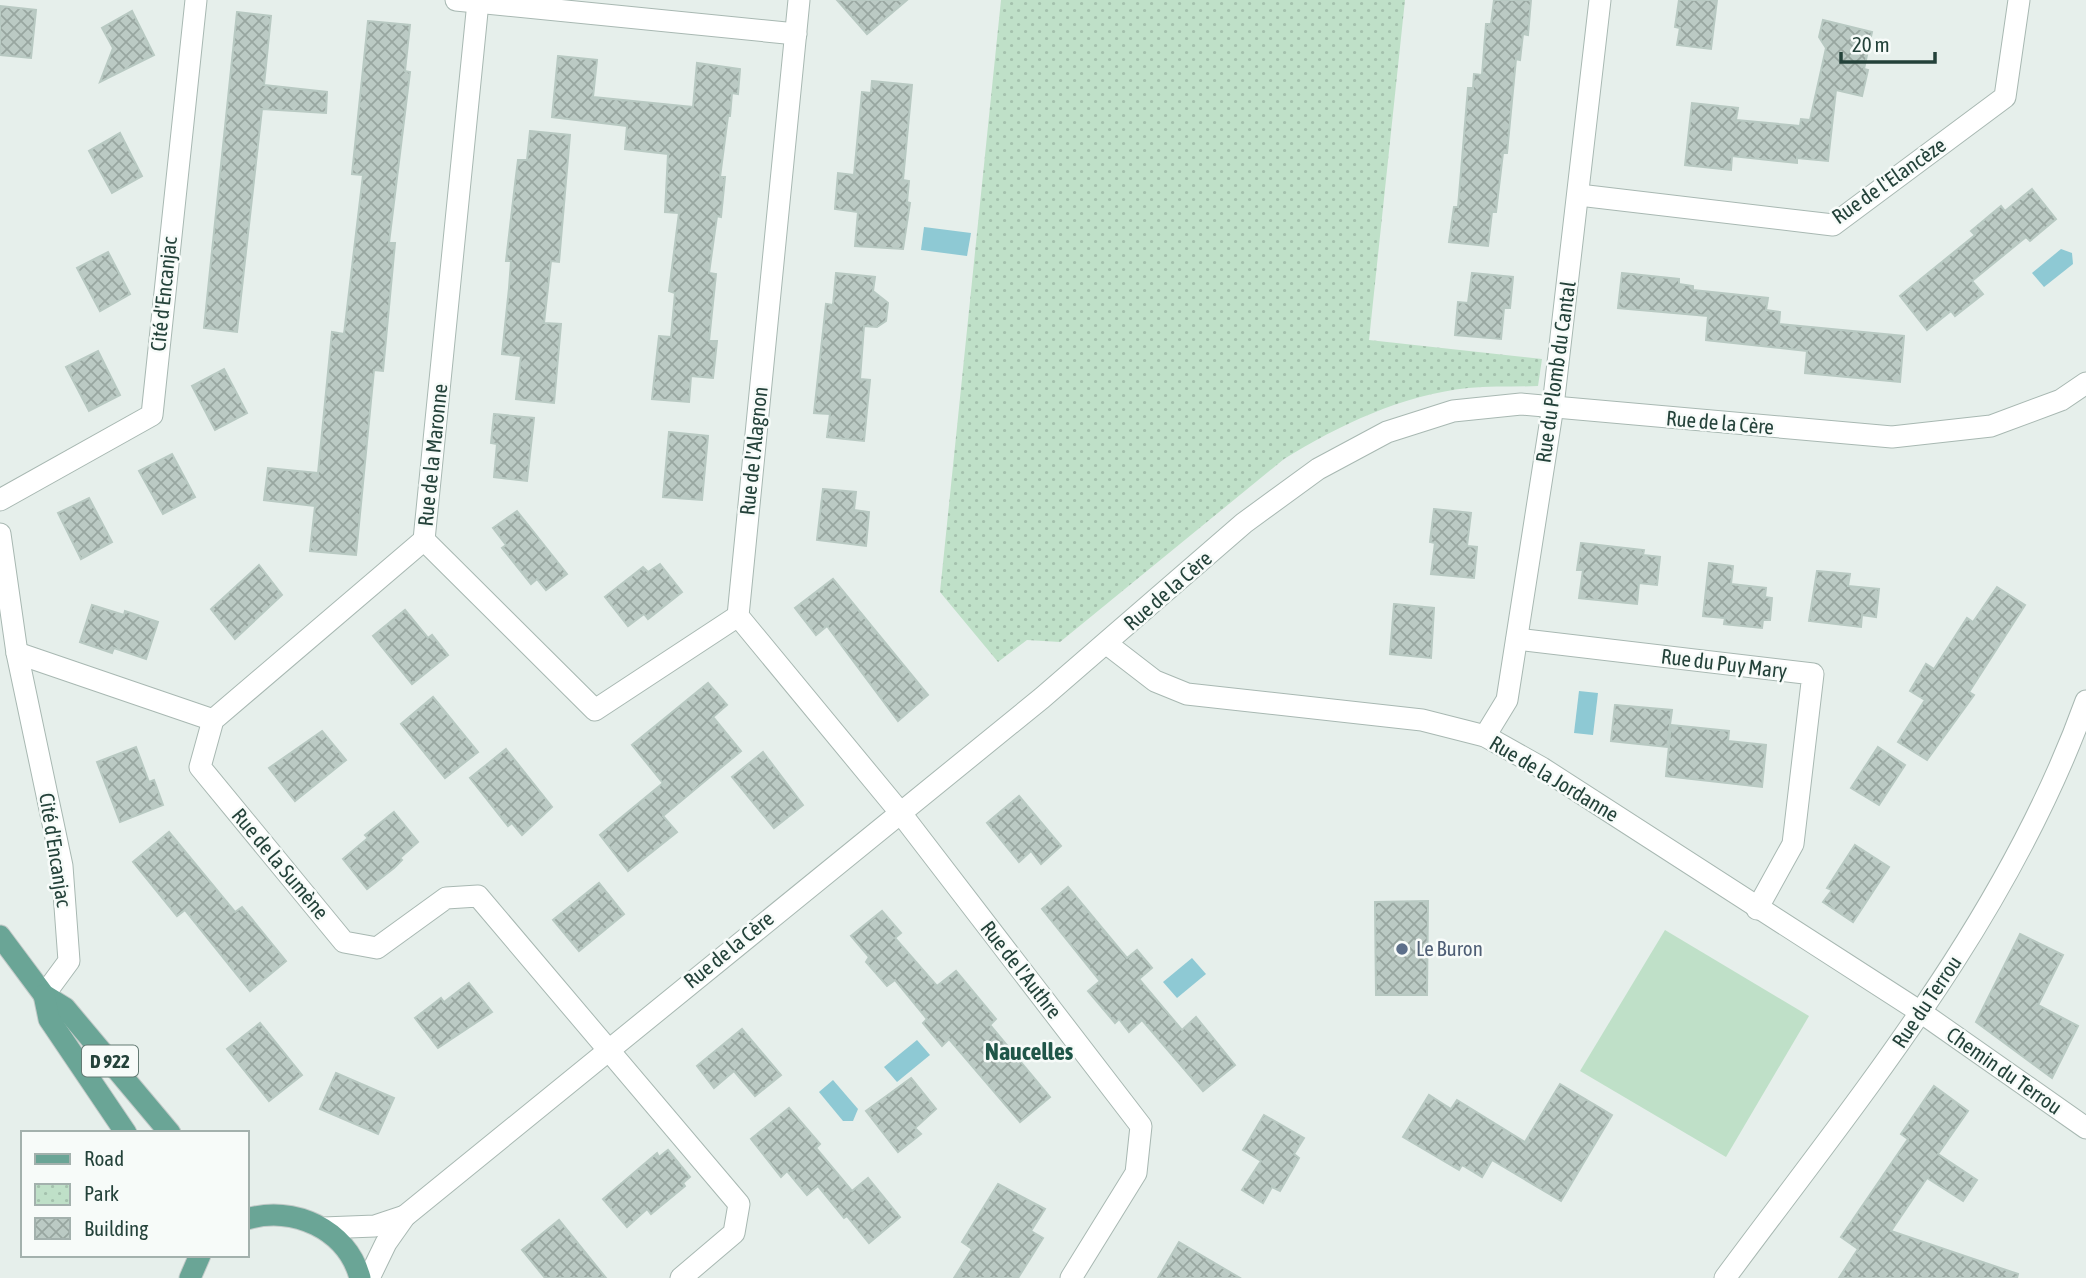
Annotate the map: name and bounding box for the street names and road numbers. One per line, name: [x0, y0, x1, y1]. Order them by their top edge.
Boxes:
street label: Rue de l'Elancèze: [1827, 132, 1950, 228]
street label: Cité d'Encanjac: [145, 235, 181, 352]
street label: Rue du Plomb du Cantal: [1530, 279, 1580, 464]
street label: Rue de la Maronne: [413, 382, 451, 527]
street label: Rue de l'Alagnon: [734, 385, 772, 516]
street label: Rue de la Cère: [1665, 405, 1775, 439]
street label: Rue de la Cère: [1119, 546, 1216, 635]
street label: Rue du Puy Mary: [1660, 643, 1789, 683]
street label: Rue de la Jordanne: [1486, 730, 1623, 826]
street label: Cité d'Encanjac: [35, 791, 77, 909]
street label: Rue de la Sumène: [228, 803, 334, 924]
street label: Rue de la Cère: [679, 906, 778, 993]
street label: Rue de l'Authre: [976, 916, 1067, 1023]
street label: Rue du Terrou: [1887, 951, 1966, 1052]
street label: Chemin du Terrou: [1942, 1022, 2067, 1119]
road number: D 922: [82, 1046, 138, 1077]

